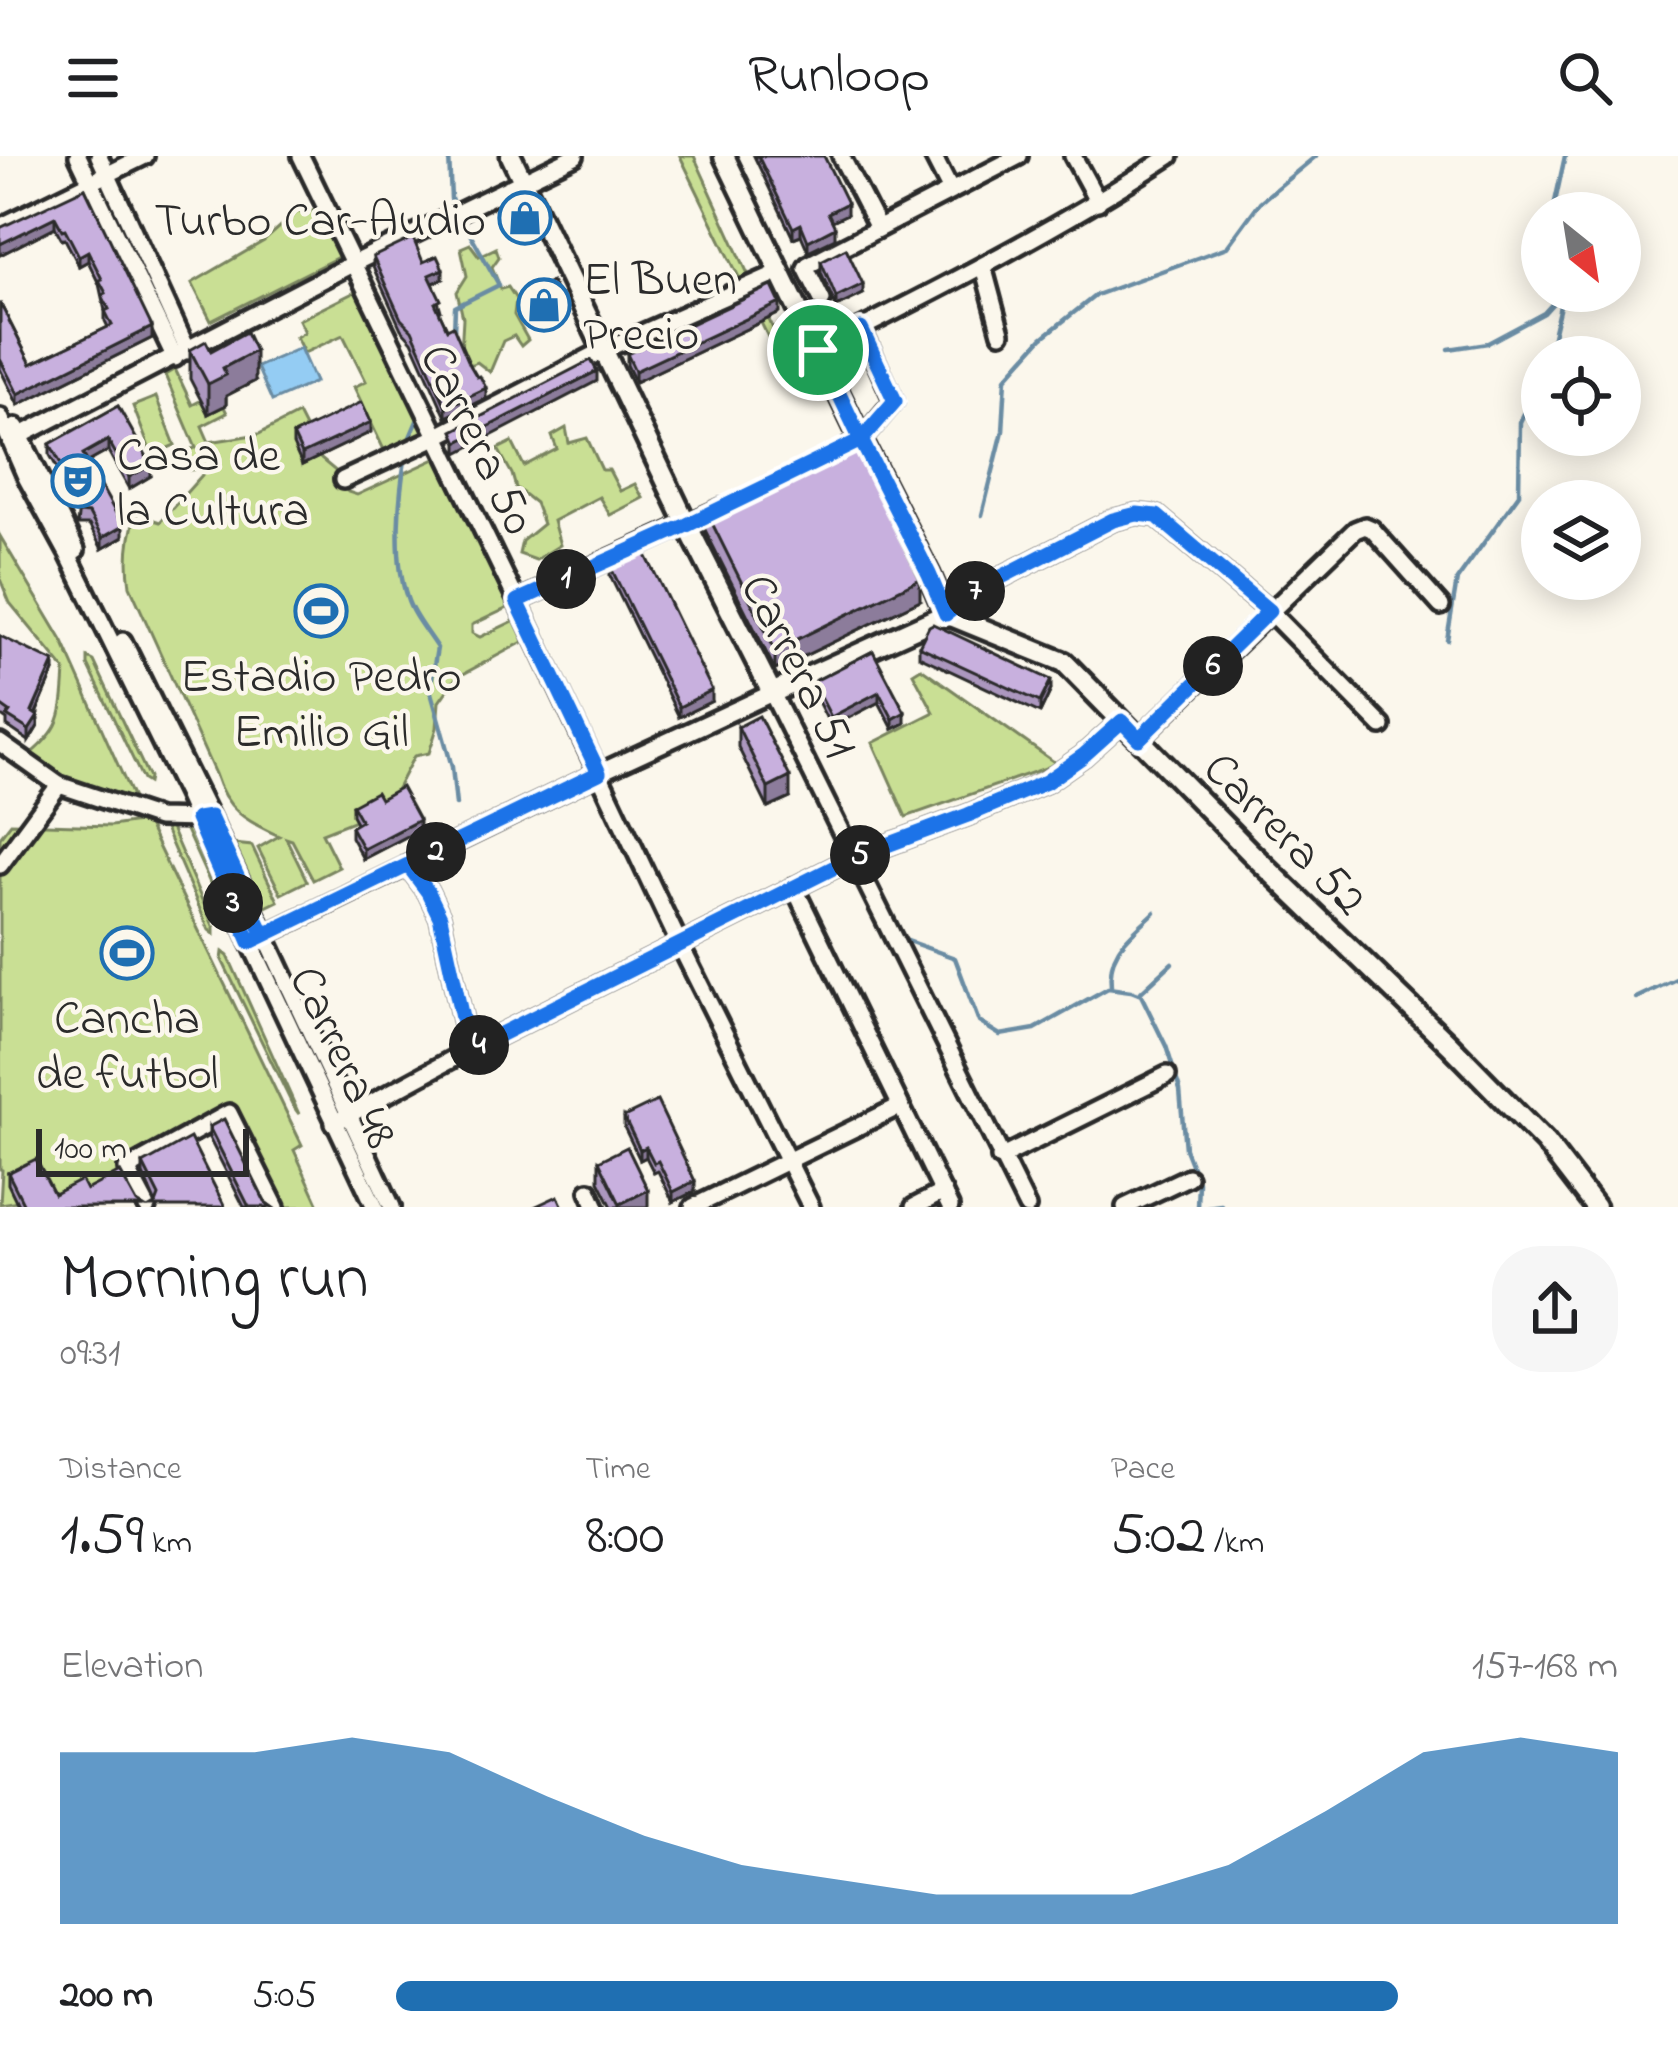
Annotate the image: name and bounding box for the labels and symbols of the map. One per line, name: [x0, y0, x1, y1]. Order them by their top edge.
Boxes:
place label: Turbo Car-Audio: [154, 188, 486, 258]
shop icon: Turbo Car-Audio: [497, 190, 553, 246]
north arrow: [1521, 192, 1641, 312]
place label: El Buen Precio: [583, 247, 737, 372]
shop icon: El Buen Precio: [516, 277, 572, 333]
pin: [767, 299, 869, 401]
street label: Carrera 50: [399, 333, 552, 547]
place label: Casa de la Cultura: [117, 423, 309, 548]
theatre icon: Casa de la Cultura: [50, 453, 106, 509]
pin: 1: [536, 549, 596, 609]
pin: 7: [945, 561, 1005, 621]
street label: Carrera 51: [720, 563, 873, 772]
sports icon: Estadio Pedro Emilio Gil: [293, 583, 349, 639]
pin: 6: [1183, 636, 1243, 696]
place label: Estadio Pedro Emilio Gil: [180, 644, 462, 769]
street label: Carrera 52: [1185, 737, 1382, 934]
pin: 2: [406, 822, 466, 882]
pin: 5: [830, 825, 890, 885]
pin: 3: [203, 873, 263, 933]
sports icon: Cancha de futbol: [99, 925, 155, 981]
street label: Carrera 48: [269, 955, 414, 1161]
place label: Cancha de futbol: [35, 986, 219, 1111]
pin: 4: [449, 1015, 509, 1075]
scale bar: [36, 1123, 249, 1176]

